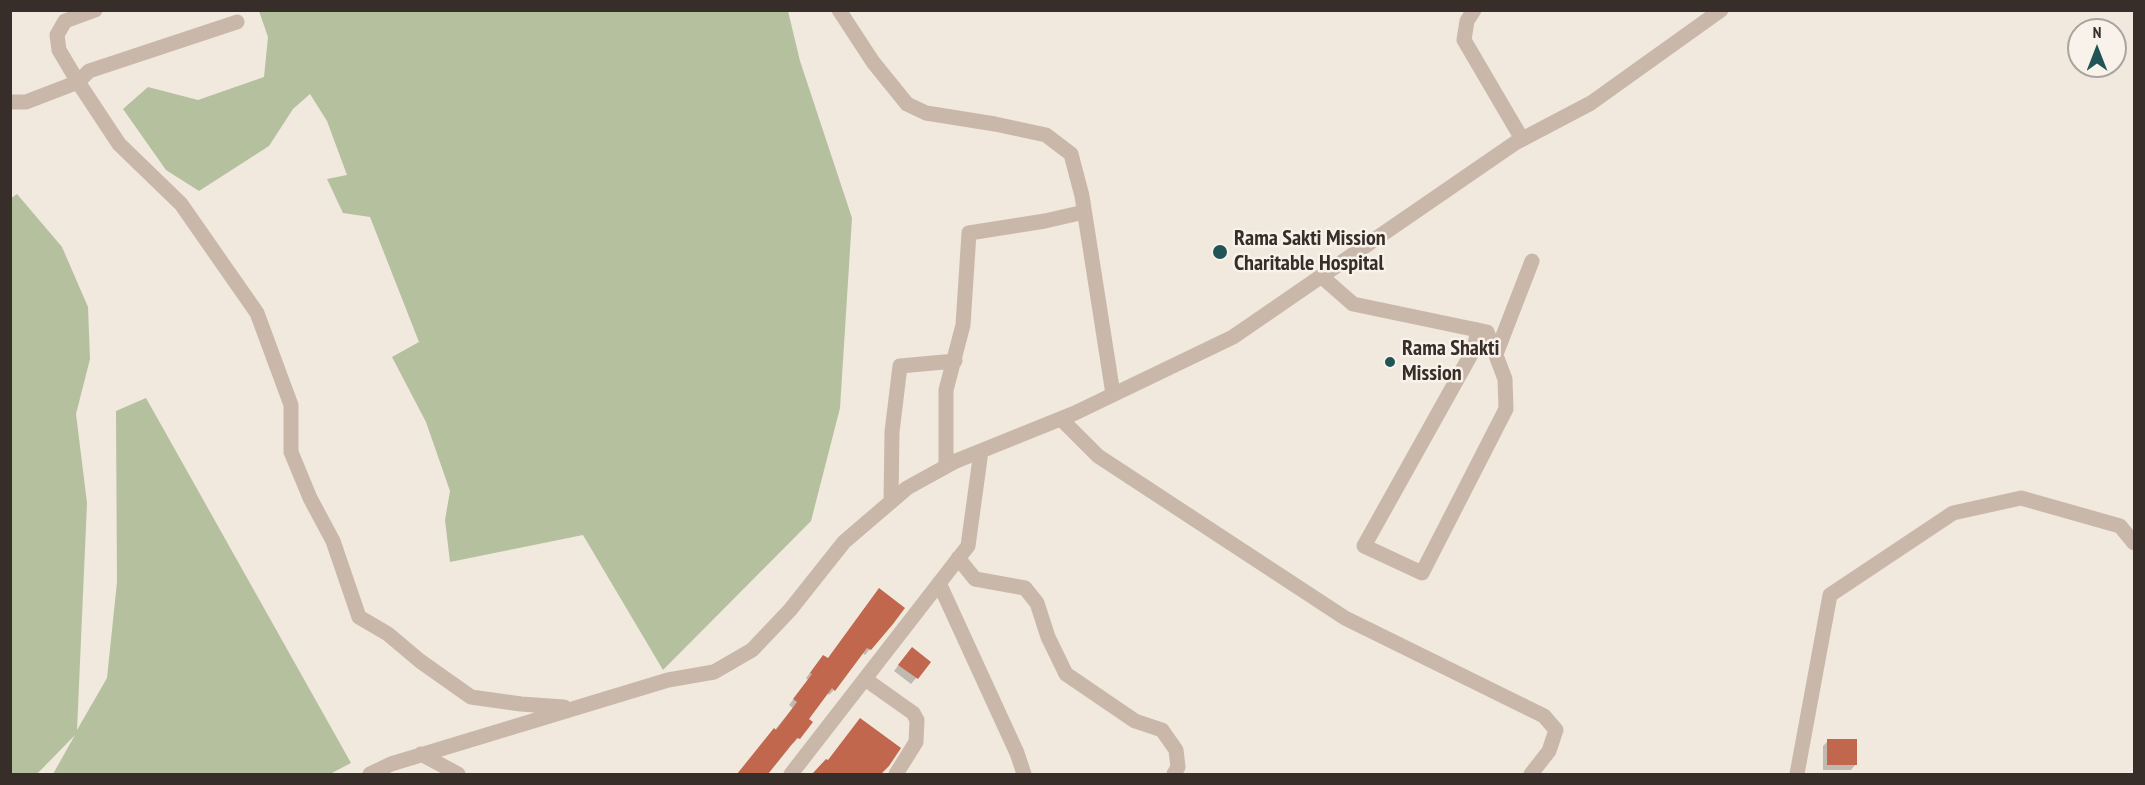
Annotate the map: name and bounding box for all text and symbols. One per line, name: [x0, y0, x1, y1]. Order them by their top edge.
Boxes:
north arrow: [2067, 18, 2127, 78]
text: N: [2093, 22, 2101, 42]
place label: Rama Sakti Mission Charitable Hospital: [1234, 226, 1386, 278]
marker: Rama Sakti Mission Charitable Hospital: [1211, 243, 1229, 261]
place label: Rama Shakti Mission: [1402, 336, 1499, 388]
marker: Rama Shakti Mission: [1383, 355, 1397, 369]

